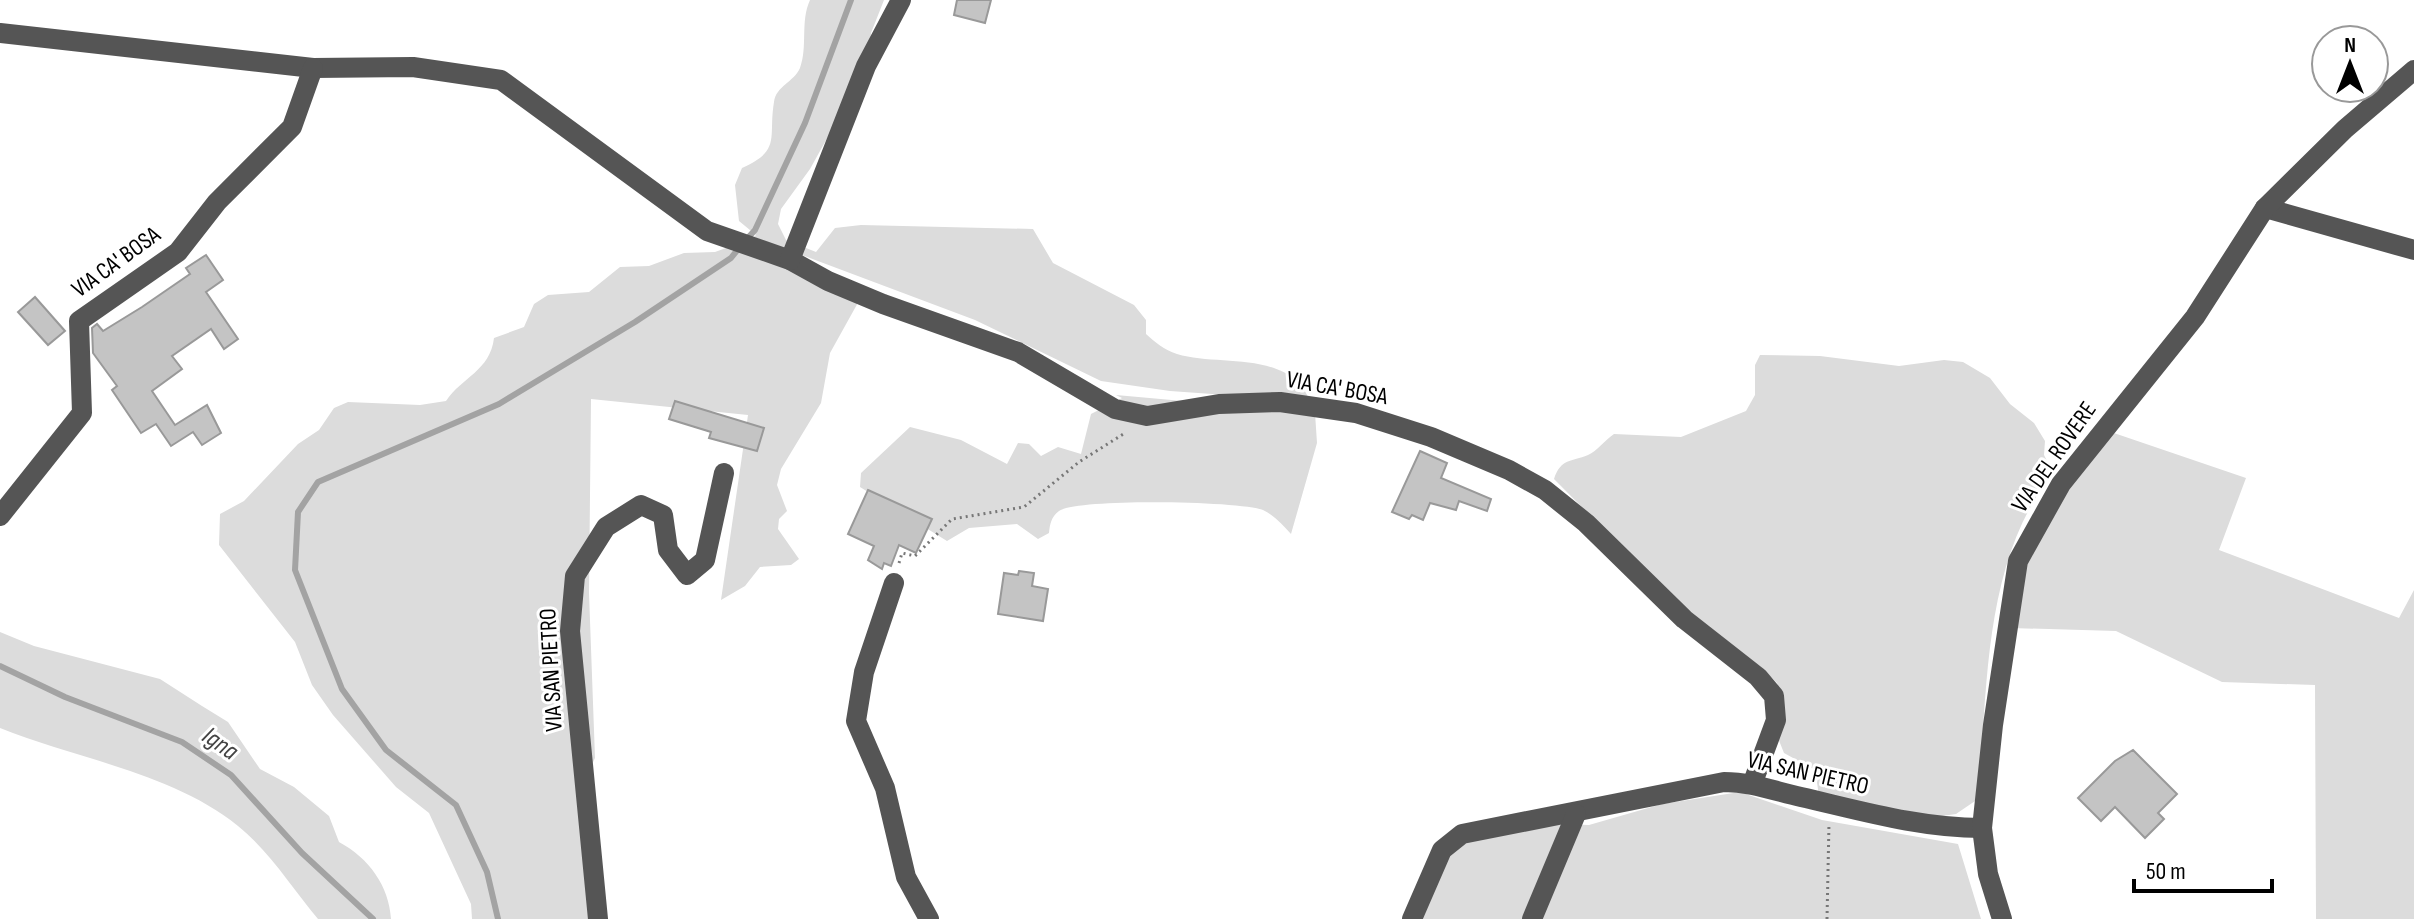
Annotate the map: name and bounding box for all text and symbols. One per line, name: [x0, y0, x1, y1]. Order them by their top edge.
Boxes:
north arrow: [2310, 24, 2390, 104]
text: N: [2344, 32, 2356, 59]
street label: VIA CA' BOSA: [66, 220, 166, 304]
street label: VIA CA' BOSA: [1284, 365, 1391, 411]
street label: VIA DEL ROVERE: [2005, 396, 2103, 518]
street label: VIA SAN PIETRO: [533, 607, 569, 733]
water label: Igna: [196, 721, 244, 768]
street label: VIA SAN PIETRO: [1744, 745, 1872, 801]
scale bar: [2134, 843, 2272, 893]
text: 50 m: [2146, 857, 2186, 886]

